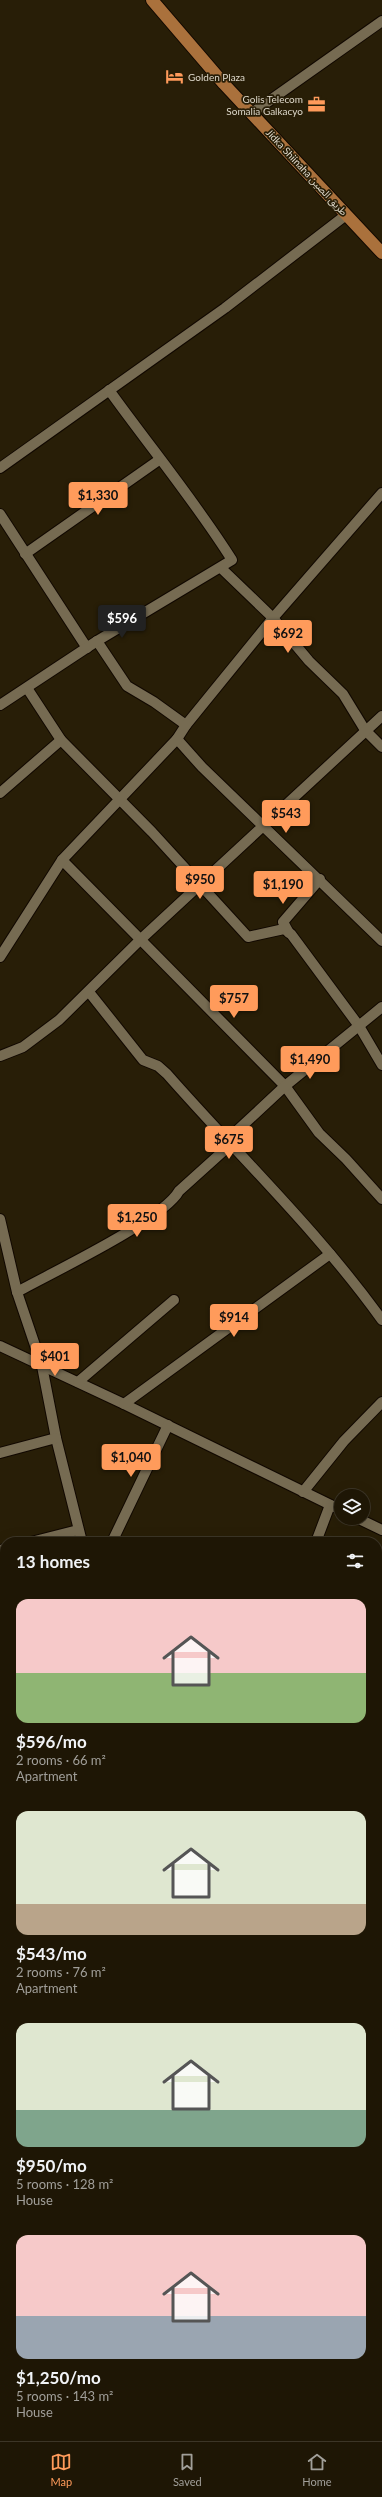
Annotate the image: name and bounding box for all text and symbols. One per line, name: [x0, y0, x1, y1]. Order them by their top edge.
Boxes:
hotel icon: Golden Plaza: [165, 67, 185, 87]
place label: Golden Plaza: [188, 71, 245, 83]
place label: Golis Telecom Somalia Galkacyo: [226, 93, 303, 117]
office icon: Golis Telecom Somalia Galkacyo: [306, 95, 326, 115]
street label: Jidka Shiinaha طريق الصين: [263, 126, 350, 219]
pin: $1,330: [65, 482, 131, 516]
text: $1,330: [78, 487, 118, 503]
pin: $596: [98, 605, 146, 639]
text: $596: [107, 610, 137, 626]
pin: $692: [264, 620, 312, 654]
text: $692: [273, 625, 303, 641]
pin: $543: [262, 800, 310, 834]
text: $543: [271, 805, 301, 821]
pin: $950: [176, 866, 224, 900]
text: $950: [185, 871, 215, 887]
pin: $1,190: [250, 871, 316, 905]
text: $1,190: [263, 876, 303, 892]
pin: $757: [210, 985, 258, 1019]
text: $757: [219, 990, 249, 1006]
pin: $1,490: [277, 1046, 343, 1080]
text: $1,490: [290, 1051, 330, 1067]
pin: $675: [205, 1126, 253, 1160]
text: $675: [214, 1131, 244, 1147]
pin: $1,250: [104, 1204, 170, 1238]
text: $1,250: [117, 1209, 157, 1225]
pin: $914: [210, 1304, 258, 1338]
text: $914: [219, 1309, 249, 1325]
pin: $401: [31, 1343, 79, 1377]
text: $401: [40, 1348, 70, 1364]
pin: $1,040: [98, 1444, 164, 1478]
text: $1,040: [111, 1449, 151, 1465]
map controls: [334, 1489, 370, 1525]
button: layers: [334, 1489, 370, 1525]
icon: filters: [344, 1550, 366, 1572]
text: 13 homes: [16, 1551, 90, 1572]
icon: home: [155, 1625, 227, 1697]
text: $596/mo: [16, 1731, 87, 1752]
text: 2 rooms · 66 m²: [16, 1752, 106, 1768]
text: Apartment: [16, 1768, 77, 1784]
icon: home: [155, 1837, 227, 1909]
text: $543/mo: [16, 1943, 87, 1964]
text: 2 rooms · 76 m²: [16, 1964, 106, 1980]
text: Apartment: [16, 1980, 77, 1996]
icon: home: [155, 2049, 227, 2121]
text: $950/mo: [16, 2155, 87, 2176]
text: 5 rooms · 128 m²: [16, 2176, 113, 2192]
text: House: [16, 2192, 53, 2208]
icon: home: [155, 2261, 227, 2333]
text: $1,250/mo: [16, 2367, 101, 2388]
text: 5 rooms · 143 m²: [16, 2388, 113, 2404]
text: House: [16, 2404, 53, 2420]
tab: Map: [50, 2451, 72, 2488]
tab: Saved: [173, 2451, 202, 2488]
tab: Home: [302, 2451, 332, 2488]

